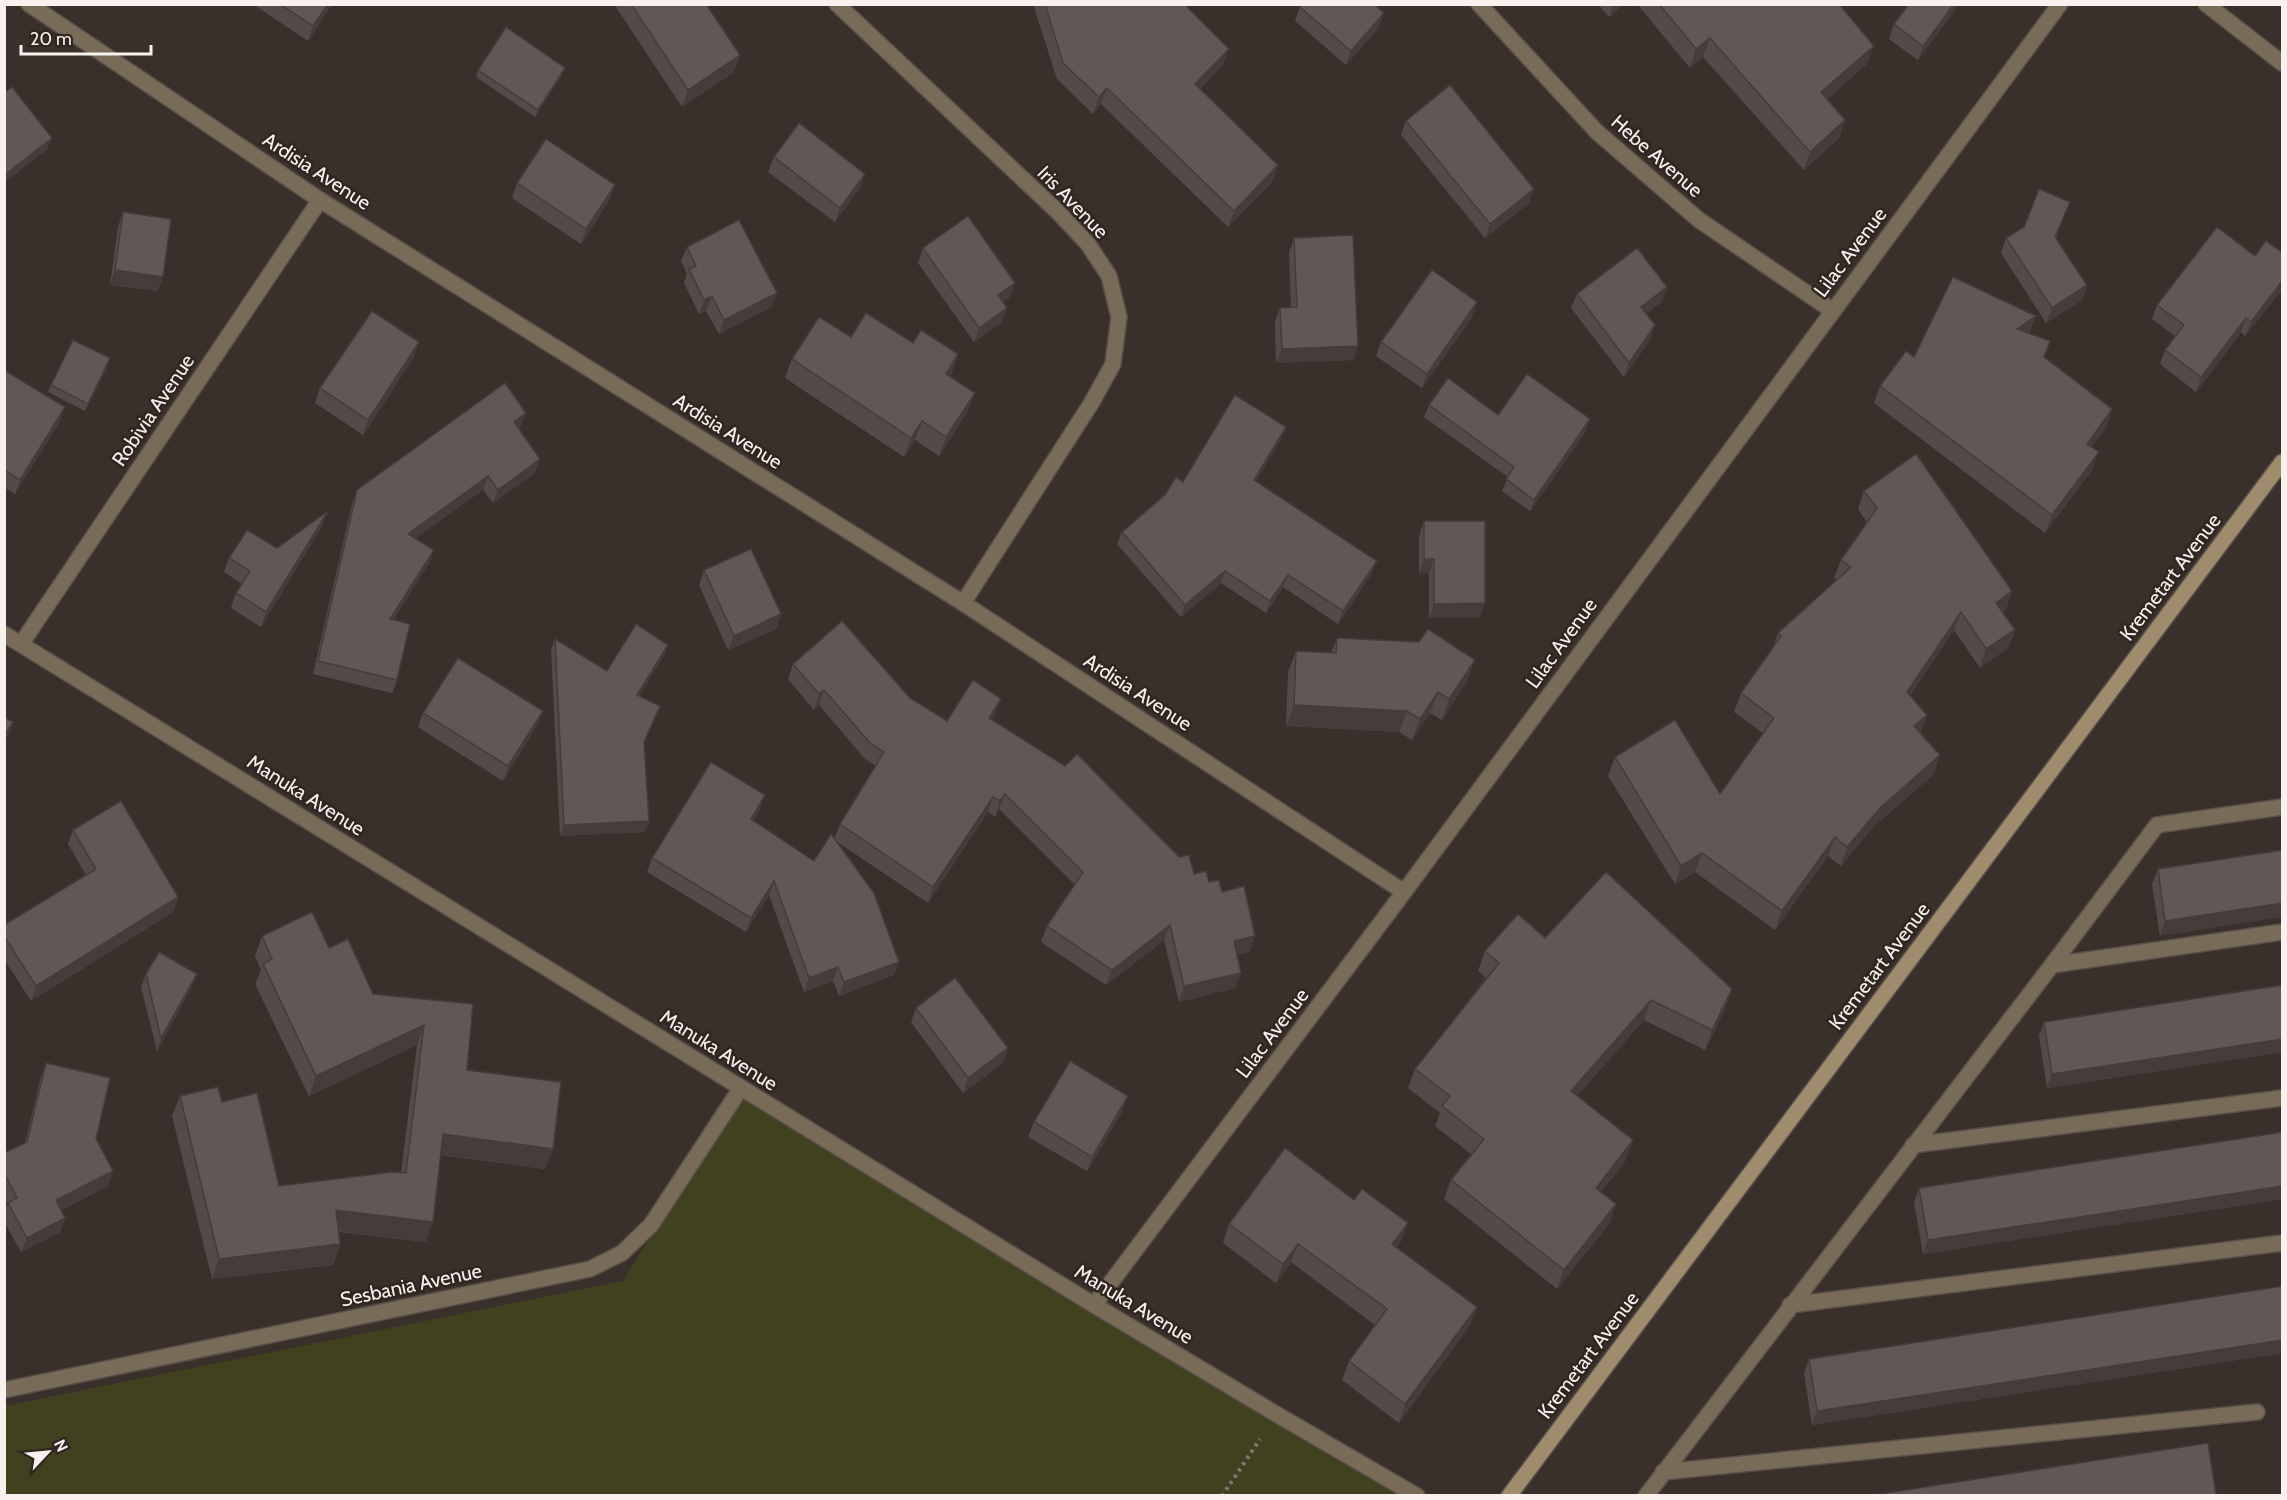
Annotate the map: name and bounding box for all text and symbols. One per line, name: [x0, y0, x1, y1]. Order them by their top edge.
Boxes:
scale bar: [21, 18, 152, 56]
text: 20 m: [30, 28, 72, 50]
street label: Hebe Avenue: [1606, 110, 1708, 202]
street label: Ardisia Avenue: [259, 127, 375, 215]
street label: Iris Avenue: [1033, 161, 1113, 243]
street label: Lilac Avenue: [1809, 203, 1891, 301]
street label: Robivia Avenue: [107, 350, 199, 470]
street label: Ardisia Avenue: [669, 388, 787, 474]
street label: Kremetart Avenue: [2114, 509, 2226, 645]
street label: Lilac Avenue: [1520, 593, 1602, 693]
street label: Ardisia Avenue: [1080, 648, 1196, 736]
street label: Manuka Avenue: [243, 749, 369, 841]
street label: Kremetart Avenue: [1823, 898, 1935, 1034]
street label: Lilac Avenue: [1231, 984, 1313, 1082]
street label: Manuka Avenue: [656, 1004, 782, 1096]
street label: Sesbania Avenue: [338, 1258, 484, 1312]
street label: Manuka Avenue: [1070, 1259, 1198, 1349]
street label: Kremetart Avenue: [1532, 1287, 1644, 1423]
north arrow: [18, 1422, 78, 1482]
text: N: [50, 1436, 72, 1455]

